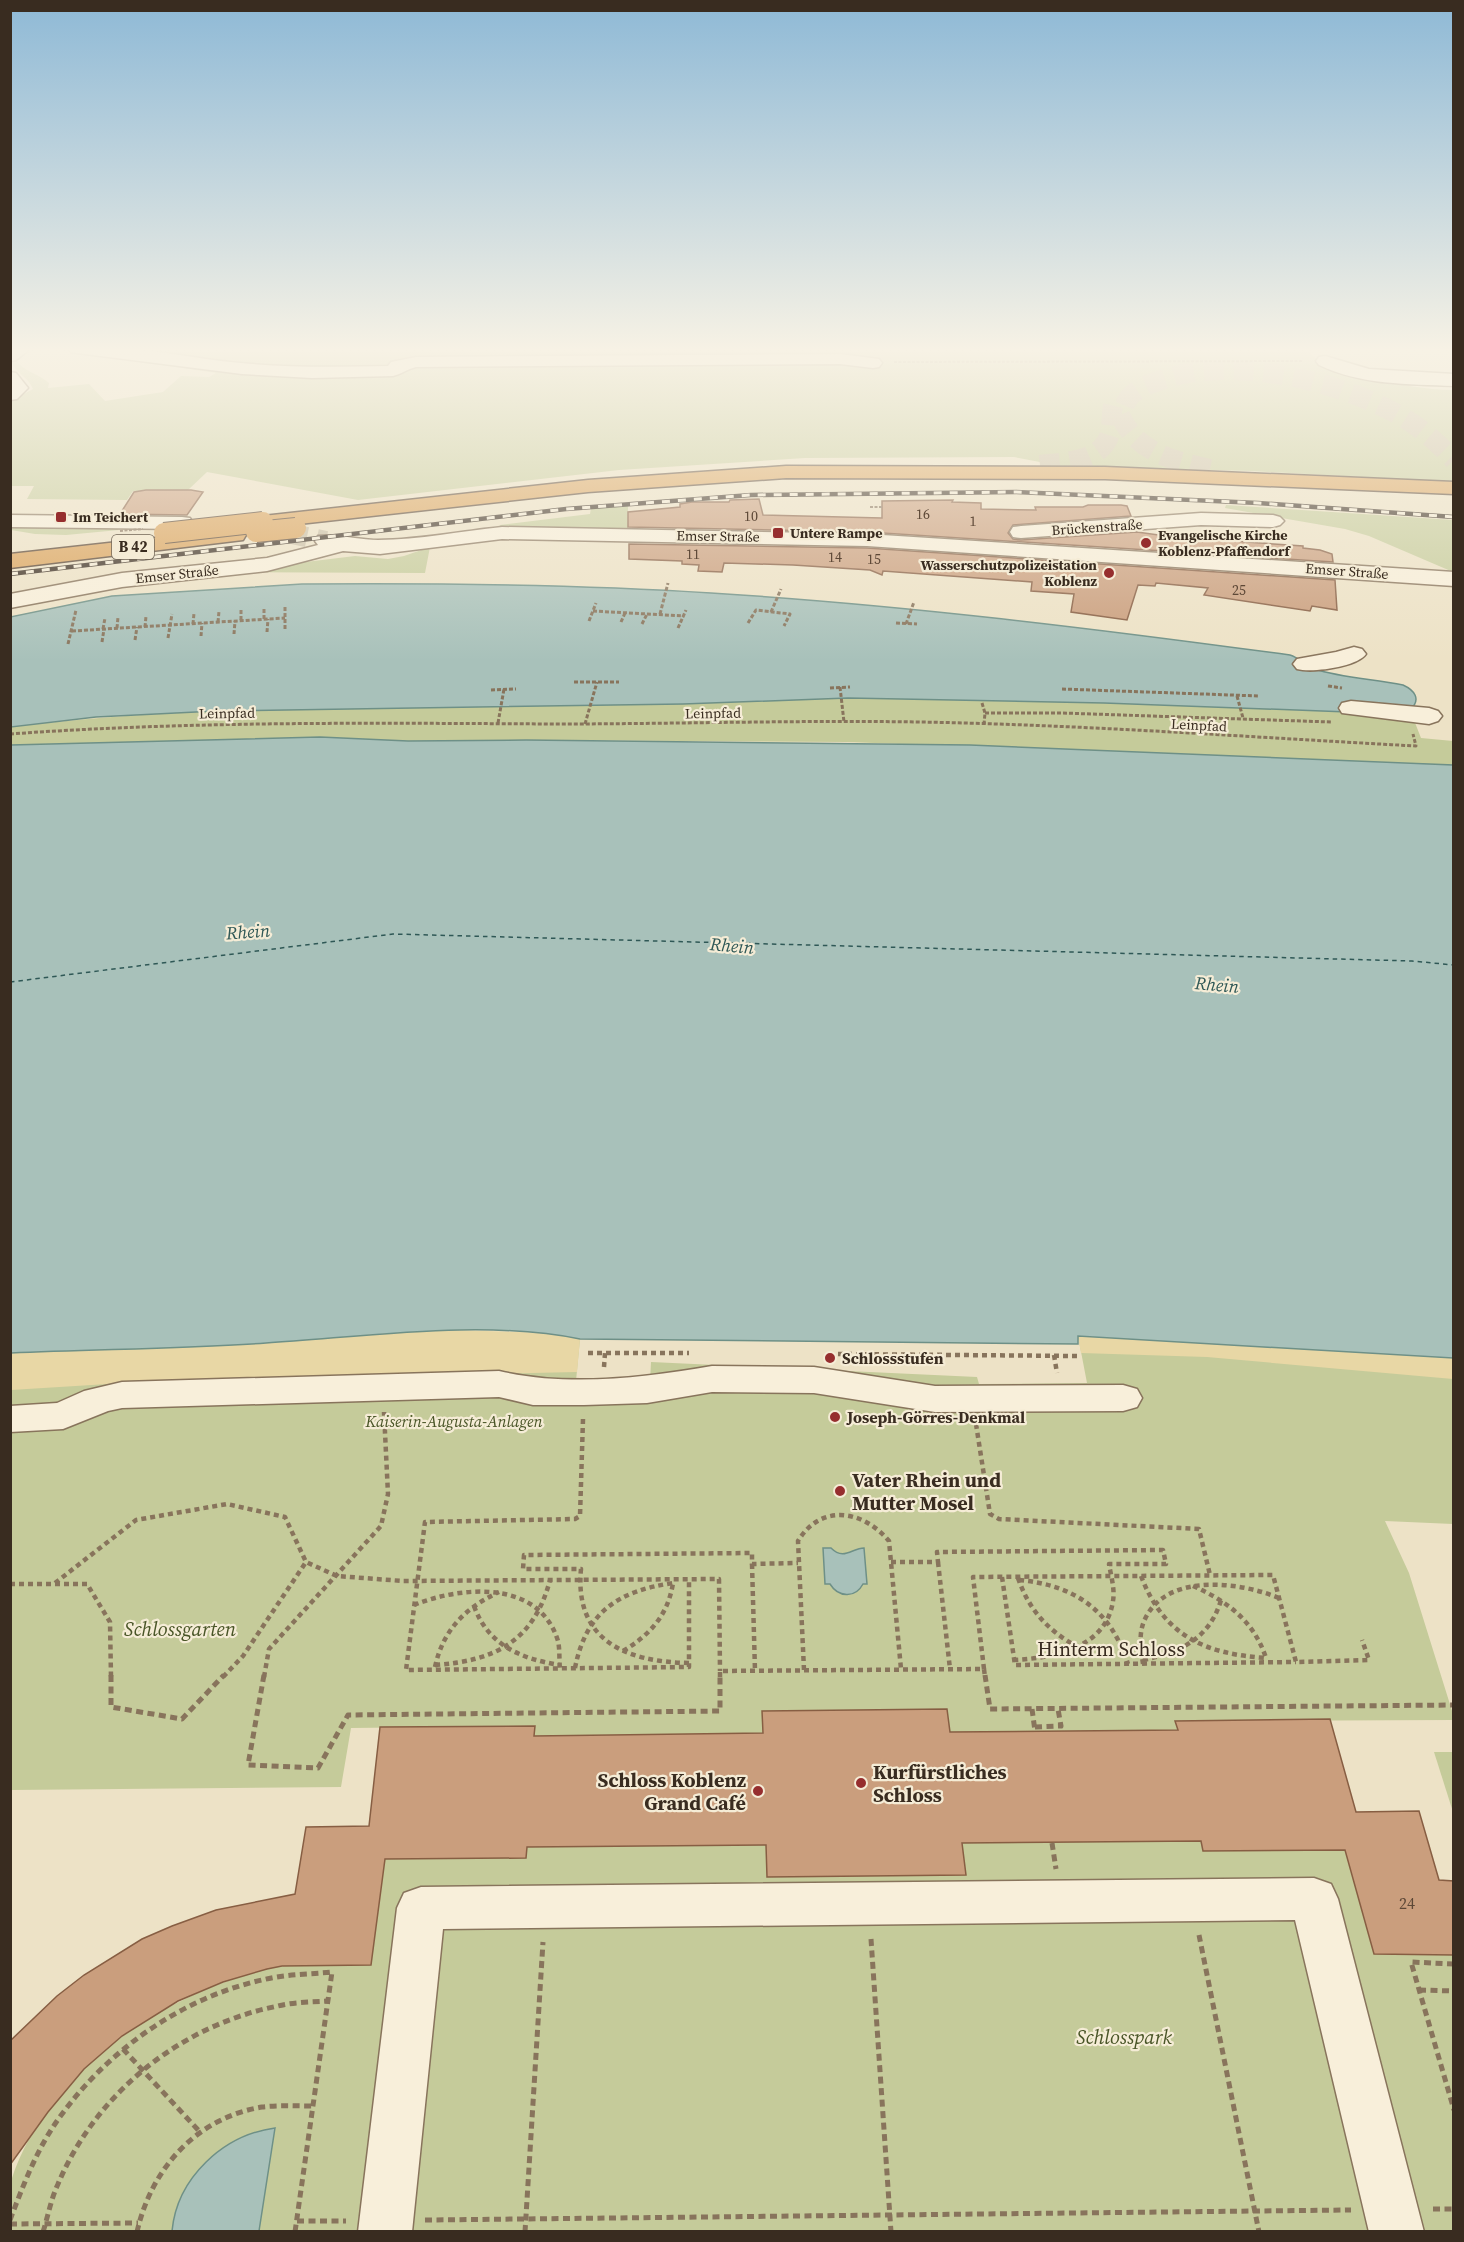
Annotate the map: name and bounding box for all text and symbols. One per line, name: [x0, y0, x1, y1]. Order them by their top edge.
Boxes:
house number: 16: [916, 504, 930, 524]
house number: 10: [744, 506, 758, 526]
place label: Im Teichert: [73, 507, 149, 527]
marker: Im Teichert: [54, 510, 68, 524]
house number: 1: [970, 511, 977, 531]
street label: Brückenstraße: [1051, 514, 1143, 540]
place label: Untere Rampe: [790, 523, 883, 543]
street label: Emser Straße: [676, 525, 760, 547]
place label: Evangelische Kirche Koblenz-Pfaffendorf: [1158, 525, 1291, 561]
marker: Untere Rampe: [771, 526, 785, 540]
road number: B 42: [112, 535, 154, 559]
marker: Evangelische Kirche Koblenz-Pfaffendorf: [1139, 536, 1153, 550]
house number: 11: [686, 544, 700, 564]
house number: 14: [828, 547, 842, 567]
house number: 15: [867, 549, 881, 569]
place label: Wasserschutzpolizeistation Koblenz: [920, 555, 1098, 591]
street label: Emser Straße: [1305, 558, 1389, 584]
street label: Emser Straße: [135, 560, 219, 588]
marker: Wasserschutzpolizeistation Koblenz: [1102, 566, 1116, 580]
house number: 25: [1232, 580, 1246, 600]
street label: Leinpfad: [199, 703, 255, 723]
street label: Leinpfad: [685, 703, 741, 723]
street label: Leinpfad: [1170, 714, 1228, 736]
water label: Rhein: [224, 917, 271, 946]
water label: Rhein: [708, 931, 755, 960]
water label: Rhein: [1193, 970, 1240, 999]
place label: Schlossstufen: [842, 1347, 944, 1369]
marker: Schlossstufen: [823, 1351, 837, 1365]
place label: Joseph-Görres-Denkmal: [846, 1406, 1025, 1428]
park label: Kaiserin-Augusta-Anlagen: [365, 1410, 542, 1432]
marker: Joseph-Görres-Denkmal: [828, 1410, 842, 1424]
place label: Vater Rhein und Mutter Mosel: [852, 1466, 1001, 1517]
marker: Vater Rhein und Mutter Mosel: [833, 1484, 847, 1498]
park label: Schlossgarten: [124, 1615, 237, 1643]
street label: Hinterm Schloss: [1037, 1635, 1185, 1663]
place label: Kurfürstliches Schloss: [873, 1758, 1007, 1809]
place label: Schloss Koblenz Grand Café: [598, 1766, 746, 1817]
marker: Kurfürstliches Schloss: [854, 1776, 868, 1790]
marker: Schloss Koblenz Grand Café: [751, 1784, 765, 1798]
house number: 24: [1399, 1892, 1415, 1914]
park label: Schlosspark: [1076, 2023, 1172, 2051]

